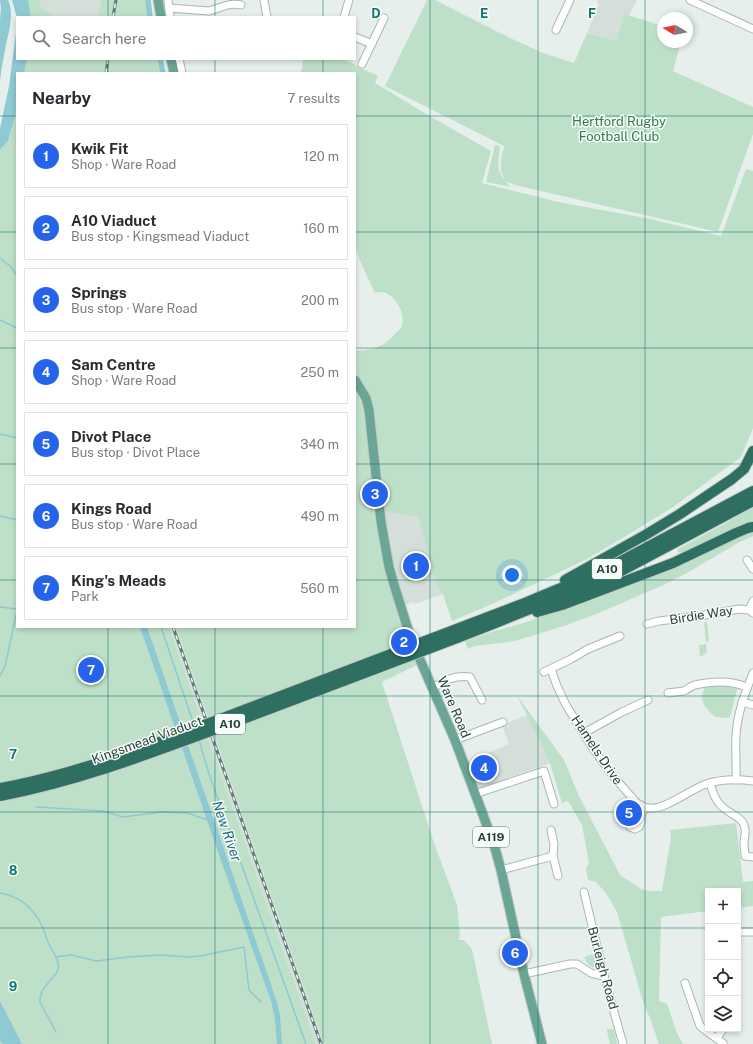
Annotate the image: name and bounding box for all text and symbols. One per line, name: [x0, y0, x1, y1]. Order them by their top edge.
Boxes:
text: D: [371, 6, 381, 21]
text: E: [480, 6, 488, 21]
text: F: [588, 6, 596, 21]
north arrow: [657, 12, 693, 48]
search box: [16, 16, 356, 60]
icon: search: [30, 27, 52, 49]
text: Search here: [62, 30, 146, 47]
text: Nearby: [32, 88, 91, 108]
text: 7 results: [287, 91, 340, 106]
park label: Hertford Rugby Football Club: [572, 114, 666, 144]
text: Kwik Fit: [71, 140, 128, 157]
text: 1: [43, 149, 49, 164]
text: 120 m: [304, 149, 339, 164]
text: Shop · Ware Road: [71, 157, 176, 172]
text: A10 Viaduct: [71, 212, 156, 229]
text: 2: [42, 221, 50, 236]
text: 160 m: [303, 221, 339, 236]
text: Bus stop · Kingsmead Viaduct: [71, 229, 249, 244]
text: Springs: [71, 284, 127, 301]
text: 3: [42, 293, 50, 308]
text: 200 m: [301, 293, 339, 308]
text: Bus stop · Ware Road: [71, 301, 197, 316]
text: Sam Centre: [71, 356, 156, 373]
text: 4: [42, 365, 50, 380]
text: 250 m: [301, 365, 339, 380]
text: Shop · Ware Road: [71, 373, 176, 388]
text: Divot Place: [71, 428, 151, 445]
text: 5: [42, 437, 50, 452]
text: 340 m: [300, 437, 339, 452]
text: Bus stop · Divot Place: [71, 445, 200, 460]
pin: 3: [362, 479, 388, 509]
text: Kings Road: [71, 500, 152, 517]
text: 6: [42, 509, 50, 524]
text: 490 m: [300, 509, 339, 524]
text: Bus stop · Ware Road: [71, 517, 197, 532]
pin: 1: [403, 551, 429, 581]
road number: A10: [592, 559, 622, 579]
your location: [502, 565, 522, 585]
text: King's Meads: [71, 572, 166, 589]
text: 7: [42, 581, 50, 596]
text: 560 m: [300, 581, 339, 596]
text: Park: [71, 589, 99, 604]
street label: Birdie Way: [668, 603, 734, 627]
pin: 2: [391, 627, 417, 657]
pin: 7: [78, 655, 104, 685]
street label: Ware Road: [434, 674, 474, 740]
street label: Kingsmead Viaduct: [90, 713, 204, 767]
street label: Hamels Drive: [568, 713, 626, 787]
road number: A10: [215, 714, 245, 734]
text: 7: [9, 747, 17, 762]
pin: 4: [471, 753, 497, 783]
water label: New River: [209, 798, 245, 864]
pin: 5: [616, 798, 642, 828]
road number: A119: [473, 827, 509, 847]
text: 8: [9, 863, 18, 878]
map controls: [705, 888, 741, 1032]
button: +: [705, 888, 741, 924]
button: −: [705, 924, 741, 960]
street label: Burleigh Road: [585, 925, 621, 1011]
pin: 6: [502, 938, 528, 968]
button: locate: [705, 960, 741, 996]
text: 9: [9, 979, 17, 994]
button: layers: [705, 996, 741, 1032]

